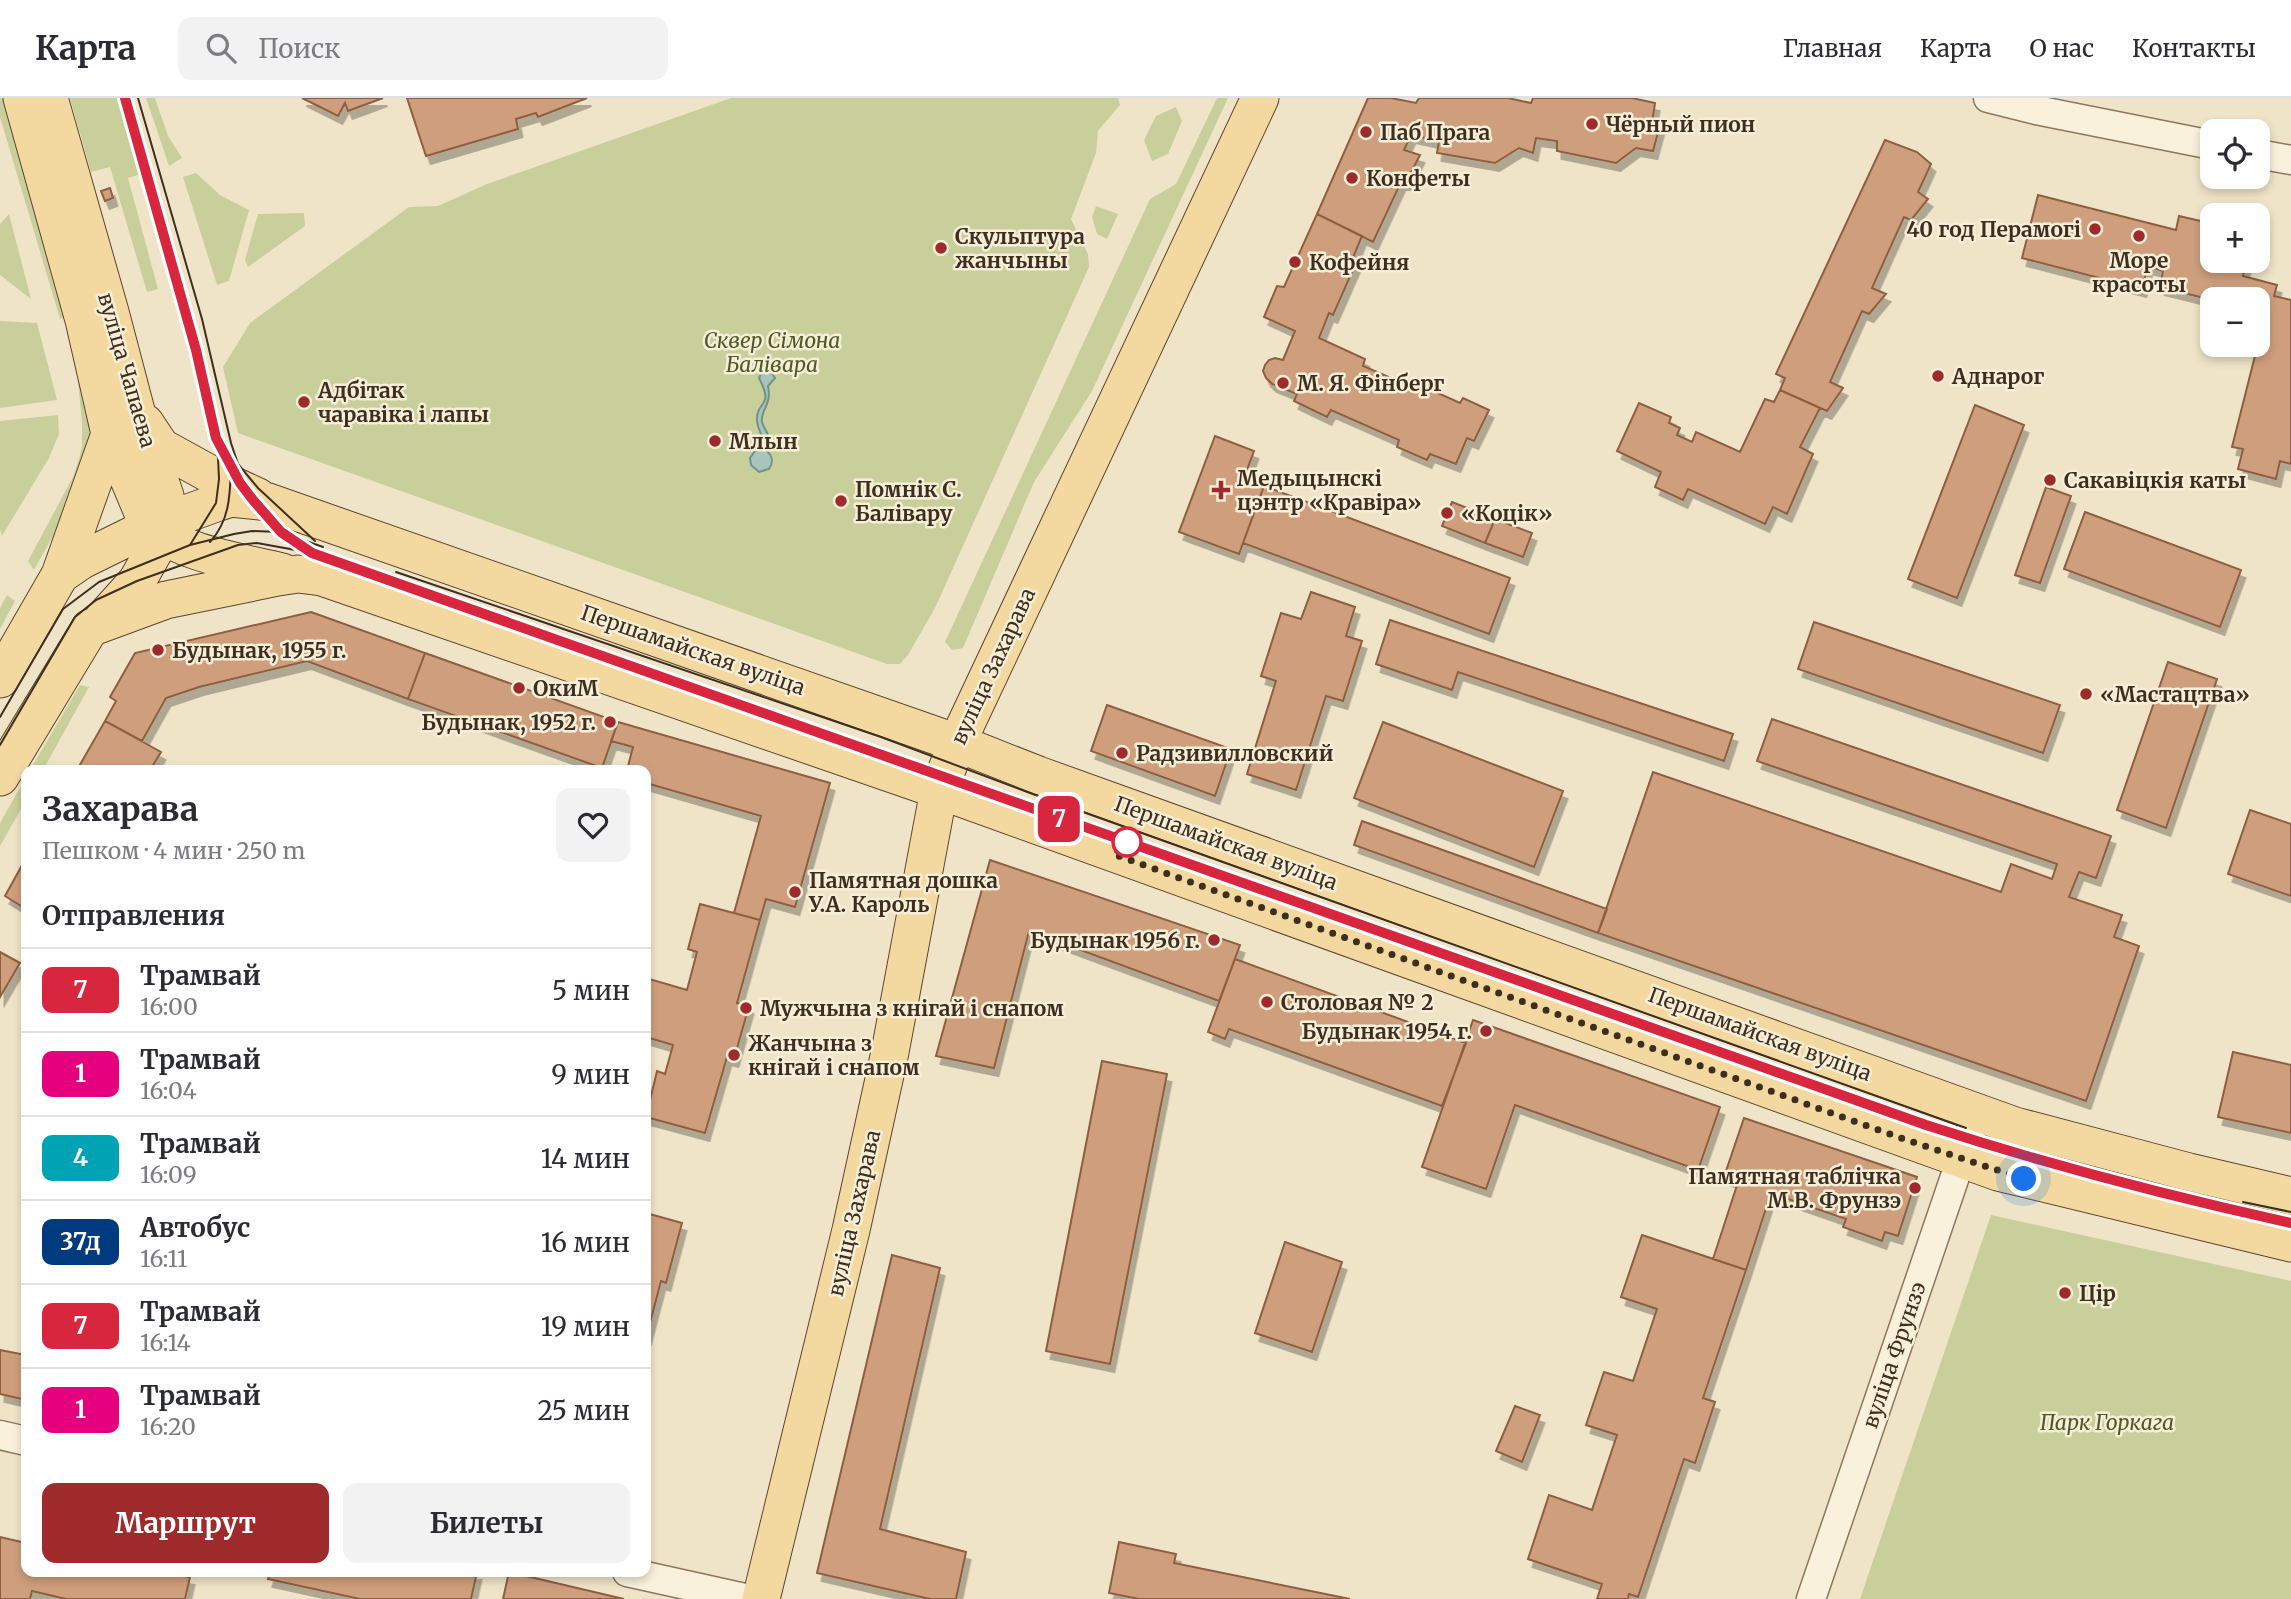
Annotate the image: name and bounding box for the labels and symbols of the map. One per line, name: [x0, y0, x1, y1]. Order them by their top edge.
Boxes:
place label: Чёрный пион: [1606, 111, 1756, 138]
marker: Чёрный пион: [1584, 116, 1600, 132]
place label: Паб Прага: [1380, 119, 1490, 146]
marker: Паб Прага: [1358, 124, 1374, 140]
place label: Конфеты: [1366, 165, 1470, 192]
marker: Конфеты: [1344, 170, 1360, 186]
place label: 40 год Перамогі: [1906, 216, 2081, 243]
marker: 40 год Перамогі: [2087, 221, 2103, 237]
place label: Скульптура жанчыны: [955, 223, 1085, 274]
marker: Море красоты: [2131, 228, 2147, 244]
marker: Скульптура жанчыны: [933, 240, 949, 256]
place label: Море красоты: [2092, 247, 2186, 298]
place label: Кофейня: [1309, 249, 1410, 276]
marker: Кофейня: [1287, 254, 1303, 270]
street label: вуліца Чапаева: [92, 289, 162, 451]
park label: Сквер Сімона Балівара: [704, 327, 840, 378]
place label: Аднарог: [1951, 363, 2044, 390]
marker: Аднарог: [1930, 368, 1946, 384]
place label: М. Я. Фінберг: [1297, 370, 1444, 397]
marker: М. Я. Фінберг: [1275, 375, 1291, 391]
place label: Адбітак чаравіка і лапы: [317, 377, 489, 428]
marker: Адбітак чаравіка і лапы: [296, 394, 312, 410]
place label: Млын: [729, 428, 798, 455]
marker: Млын: [707, 433, 723, 449]
place label: Медыцынскі цэнтр «Кравіра»: [1237, 465, 1422, 516]
place label: Сакавіцкія каты: [2064, 467, 2246, 494]
marker: Сакавіцкія каты: [2042, 472, 2058, 488]
place label: Помнік С. Балівару: [855, 476, 962, 527]
marker: Медыцынскі цэнтр «Кравіра»: [1211, 480, 1231, 500]
marker: Помнік С. Балівару: [833, 493, 849, 509]
place label: «Коцік»: [1461, 500, 1553, 527]
marker: «Коцік»: [1439, 505, 1455, 521]
street label: вуліца Захарава: [945, 583, 1041, 749]
street label: Першамайская вуліца: [577, 599, 809, 701]
place label: Будынак, 1955 г.: [172, 637, 347, 664]
marker: Будынак, 1955 г.: [150, 642, 166, 658]
place label: ОкиМ: [533, 675, 599, 702]
marker: ОкиМ: [511, 680, 527, 696]
place label: «Мастацтва»: [2100, 681, 2250, 708]
marker: «Мастацтва»: [2078, 686, 2094, 702]
place label: Будынак, 1952 г.: [421, 709, 596, 736]
marker: Будынак, 1952 г.: [602, 714, 618, 730]
place label: Радзивилловский: [1136, 740, 1334, 767]
marker: Радзивилловский: [1114, 745, 1130, 761]
street label: Першамайская вуліца: [1111, 790, 1341, 896]
line badge: 7: [1036, 796, 1082, 842]
unlabelled marker: [1112, 827, 1142, 857]
place label: Памятная дошка У.А. Кароль: [808, 867, 998, 918]
marker: Памятная дошка У.А. Кароль: [787, 884, 803, 900]
place label: Будынак 1956 г.: [1030, 927, 1200, 954]
marker: Будынак 1956 г.: [1206, 932, 1222, 948]
street label: Першамайская вуліца: [1645, 981, 1875, 1087]
place label: Столовая № 2: [1281, 989, 1434, 1016]
marker: Столовая № 2: [1259, 994, 1275, 1010]
place label: Мужчына з кнігай і снапом: [760, 995, 1064, 1022]
marker: Мужчына з кнігай і снапом: [738, 1000, 754, 1016]
place label: Будынак 1954 г.: [1302, 1018, 1472, 1045]
marker: Будынак 1954 г.: [1478, 1023, 1494, 1039]
place label: Жанчына з кнігай і снапом: [748, 1030, 920, 1081]
marker: Жанчына з кнігай і снапом: [726, 1047, 742, 1063]
street label: вуліца Захарава: [822, 1127, 886, 1299]
your location: [2006, 1161, 2041, 1196]
place label: Памятная таблічка М.В. Фрунзэ: [1688, 1163, 1901, 1214]
marker: Памятная таблічка М.В. Фрунзэ: [1907, 1180, 1923, 1196]
street label: вуліца Фрунзэ: [1856, 1278, 1932, 1432]
place label: Цір: [2079, 1280, 2116, 1307]
marker: Цір: [2057, 1285, 2073, 1301]
park label: Парк Горкага: [2040, 1409, 2174, 1436]

